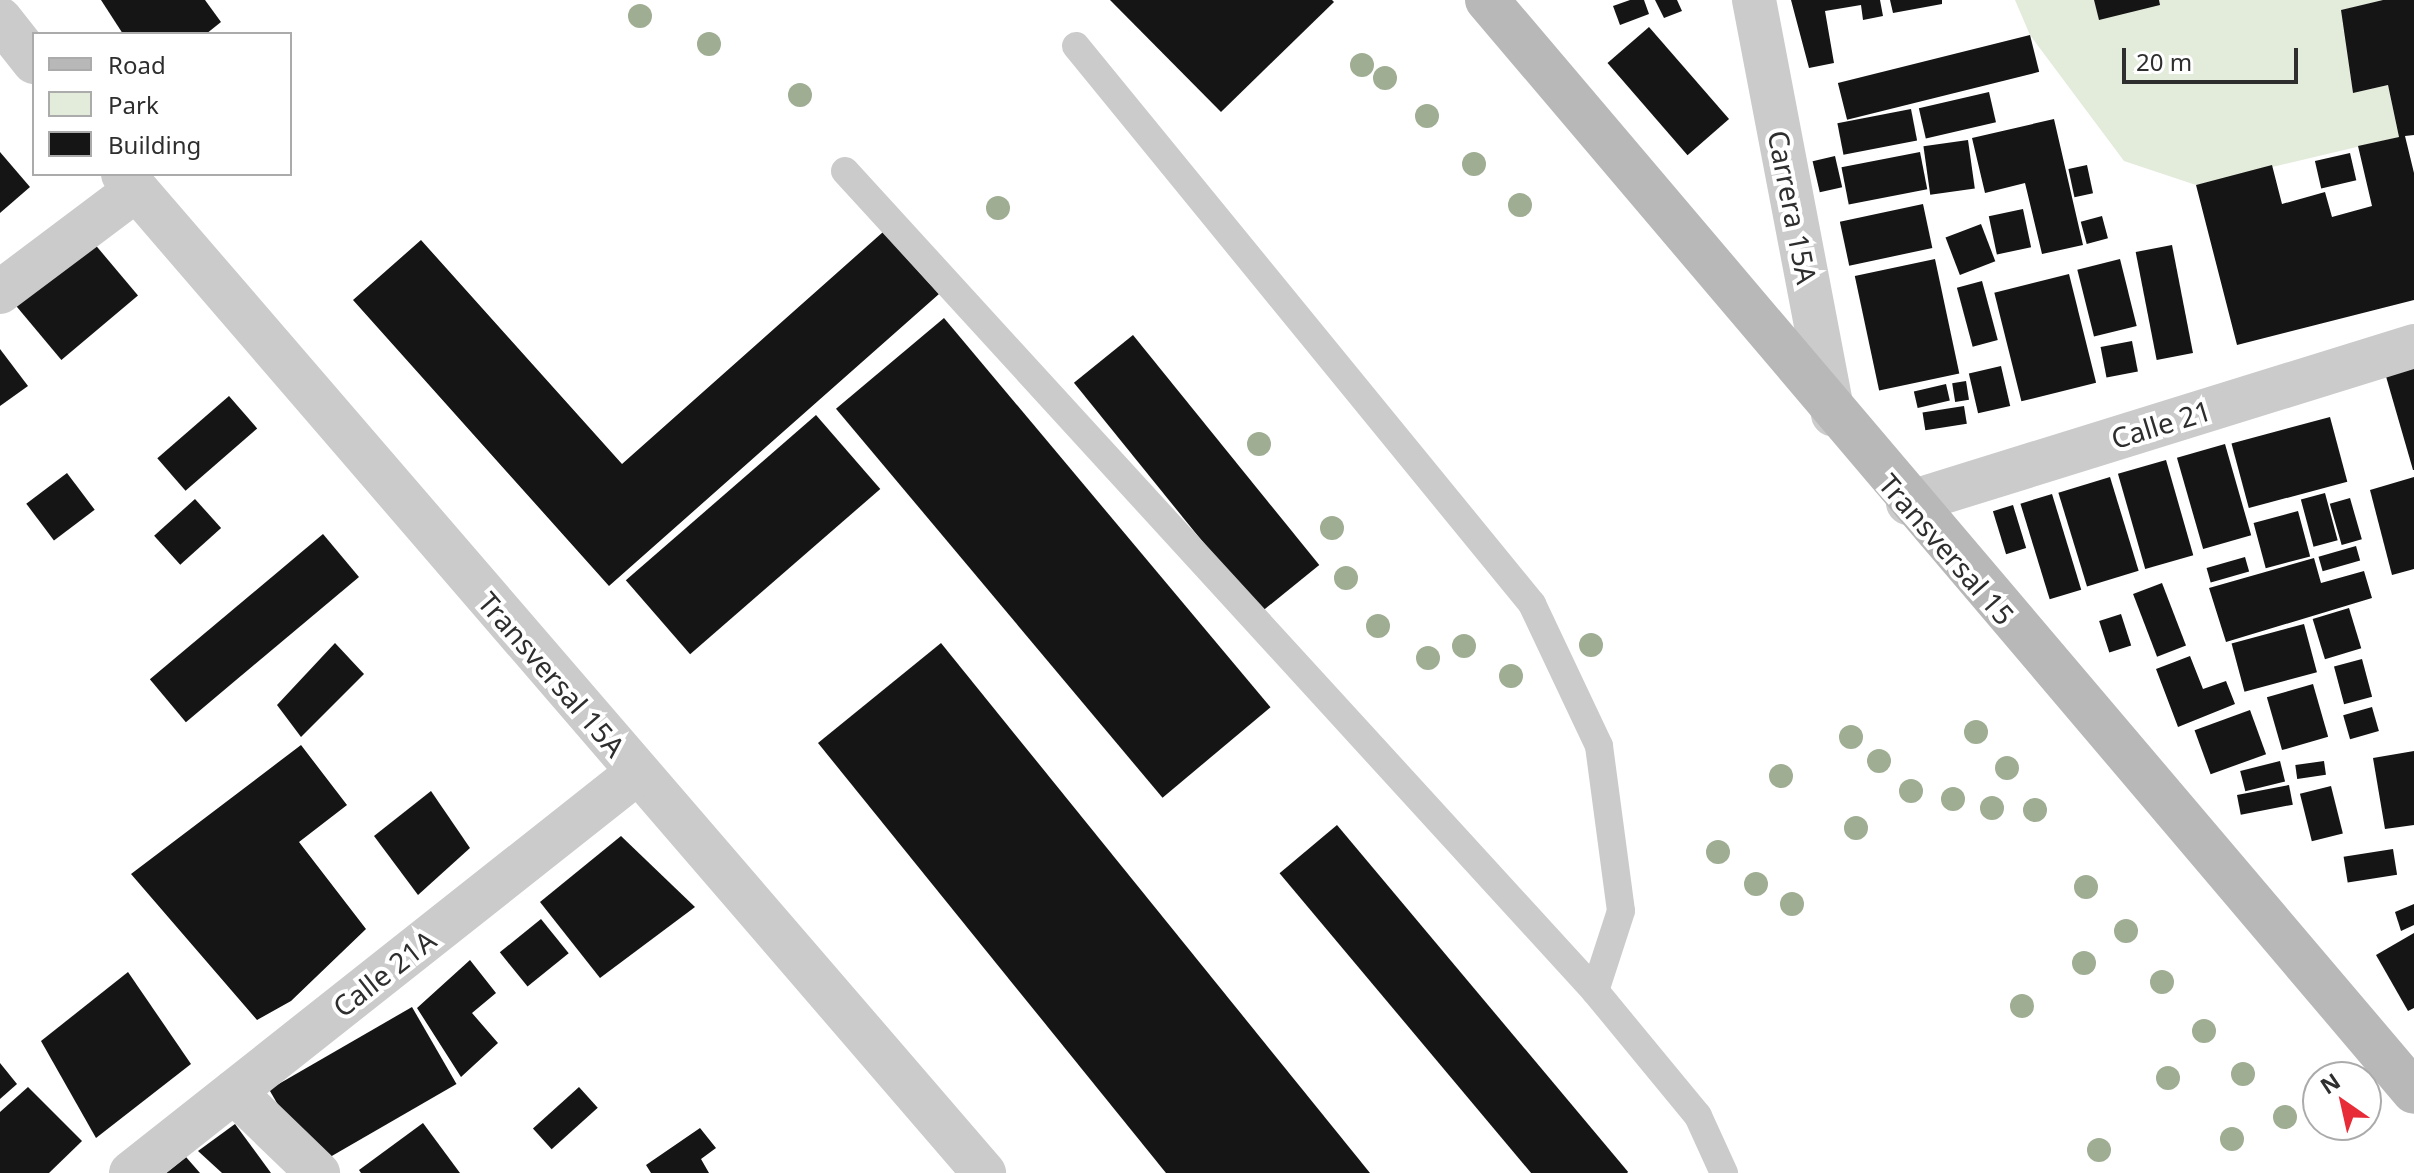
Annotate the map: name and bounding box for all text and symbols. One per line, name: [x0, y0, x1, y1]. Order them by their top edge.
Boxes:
legend: [32, 32, 292, 176]
scale bar: [2126, 32, 2302, 82]
text: 20 m: [2136, 45, 2192, 78]
text: Road: [108, 48, 166, 81]
text: Park: [108, 88, 159, 121]
street label: Carrera 15A: [1762, 127, 1824, 287]
text: Building: [108, 128, 201, 161]
street label: Calle 21: [2107, 393, 2215, 455]
street label: Transversal 15: [1872, 467, 2022, 631]
street label: Transversal 15A: [472, 585, 632, 763]
street label: Calle 21A: [326, 923, 442, 1023]
north arrow: [2302, 1061, 2382, 1141]
text: N: [2314, 1065, 2345, 1100]

